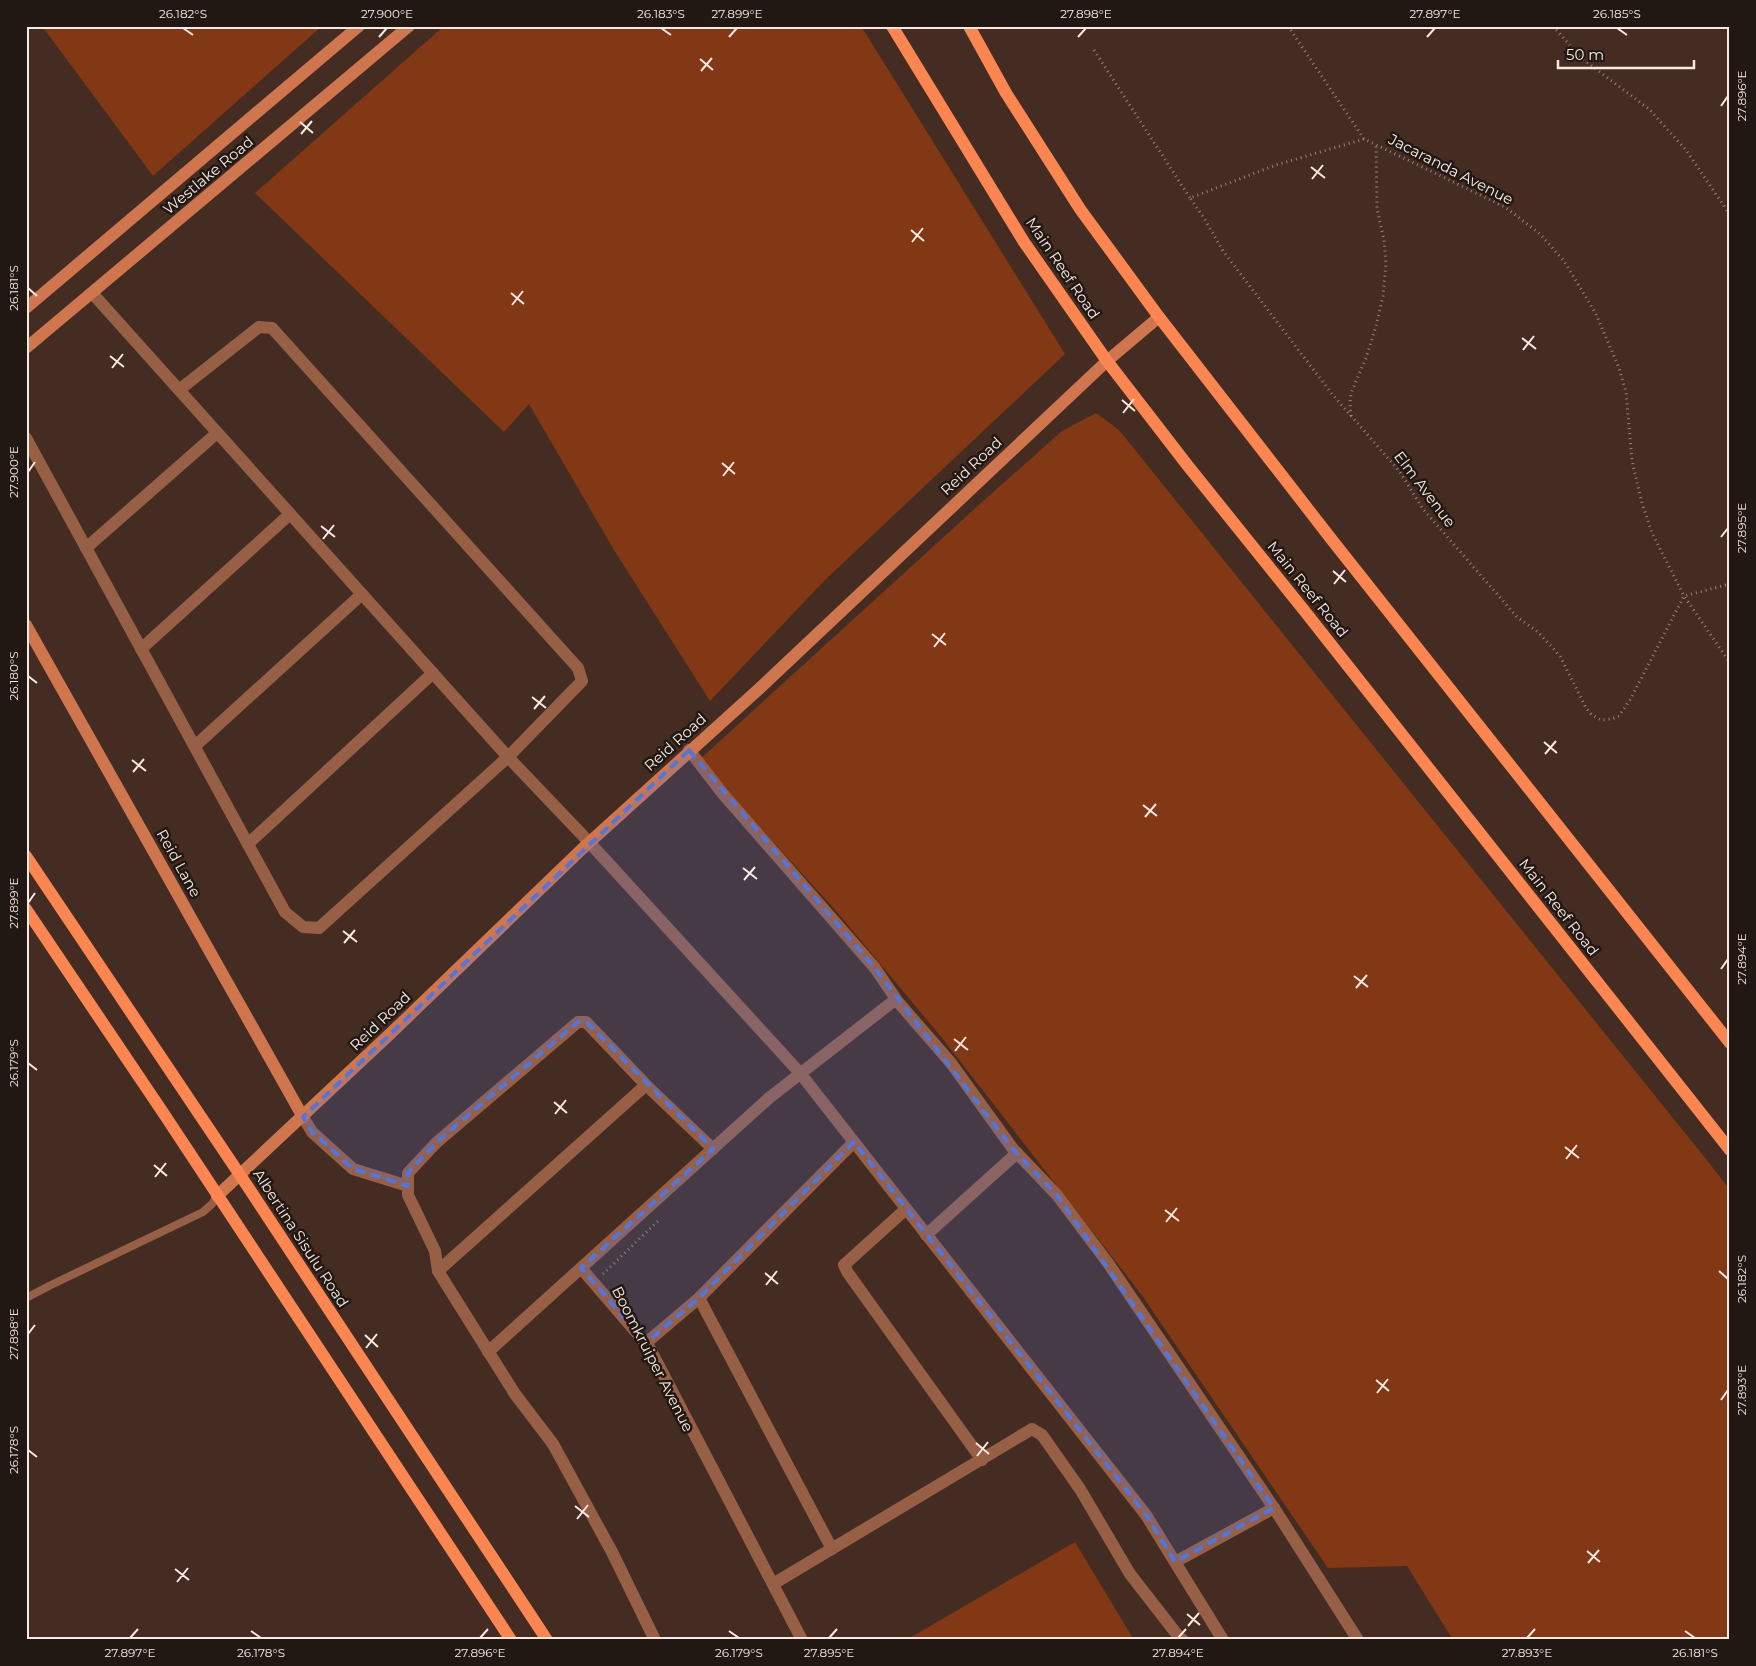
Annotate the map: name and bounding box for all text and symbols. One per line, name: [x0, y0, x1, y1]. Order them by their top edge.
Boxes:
text: 26.182°S: [159, 6, 207, 21]
text: 27.900°E: [361, 6, 413, 21]
text: 26.183°S: [637, 6, 685, 21]
text: 27.899°E: [711, 6, 763, 21]
text: 27.898°E: [1060, 6, 1112, 21]
text: 27.897°E: [1410, 6, 1460, 21]
text: 26.185°S: [1593, 6, 1641, 21]
scale bar: [1558, 38, 1695, 70]
text: 50 m: [1566, 45, 1604, 64]
text: 27.896°E: [1734, 71, 1749, 121]
street label: Jacaranda Avenue: [1384, 129, 1517, 209]
street label: Westlake Road: [159, 132, 257, 218]
street label: Main Reef Road: [1022, 214, 1104, 322]
text: 26.181°S: [6, 265, 21, 311]
street label: Reid Road: [936, 433, 1006, 499]
text: 27.900°E: [6, 446, 21, 498]
street label: Elm Avenue: [1390, 447, 1460, 531]
text: 27.895°E: [1734, 503, 1749, 553]
street label: Main Reef Road: [1263, 537, 1353, 641]
text: 26.180°S: [6, 651, 21, 701]
street label: Reid Road: [640, 709, 710, 775]
street label: Reid Lane: [153, 826, 205, 900]
street label: Main Reef Road: [1515, 854, 1603, 960]
text: 27.899°E: [6, 877, 21, 929]
text: 27.894°E: [1734, 933, 1749, 985]
street label: Reid Road: [346, 987, 414, 1055]
text: 26.179°S: [6, 1039, 21, 1087]
street label: Albertina Sisulu Road: [249, 1165, 353, 1311]
text: 26.182°S: [1734, 1255, 1749, 1303]
street label: Boomkruiper Avenue: [608, 1283, 698, 1435]
text: 27.898°E: [6, 1308, 21, 1360]
text: 27.893°E: [1734, 1365, 1749, 1415]
text: 26.178°S: [6, 1426, 21, 1474]
text: 27.897°E: [105, 1645, 155, 1660]
text: 26.178°S: [237, 1645, 285, 1660]
text: 27.896°E: [455, 1645, 505, 1660]
text: 26.179°S: [715, 1645, 763, 1660]
text: 27.895°E: [804, 1645, 854, 1660]
text: 27.894°E: [1152, 1645, 1204, 1660]
text: 27.893°E: [1502, 1645, 1552, 1660]
text: 26.181°S: [1672, 1645, 1718, 1660]

